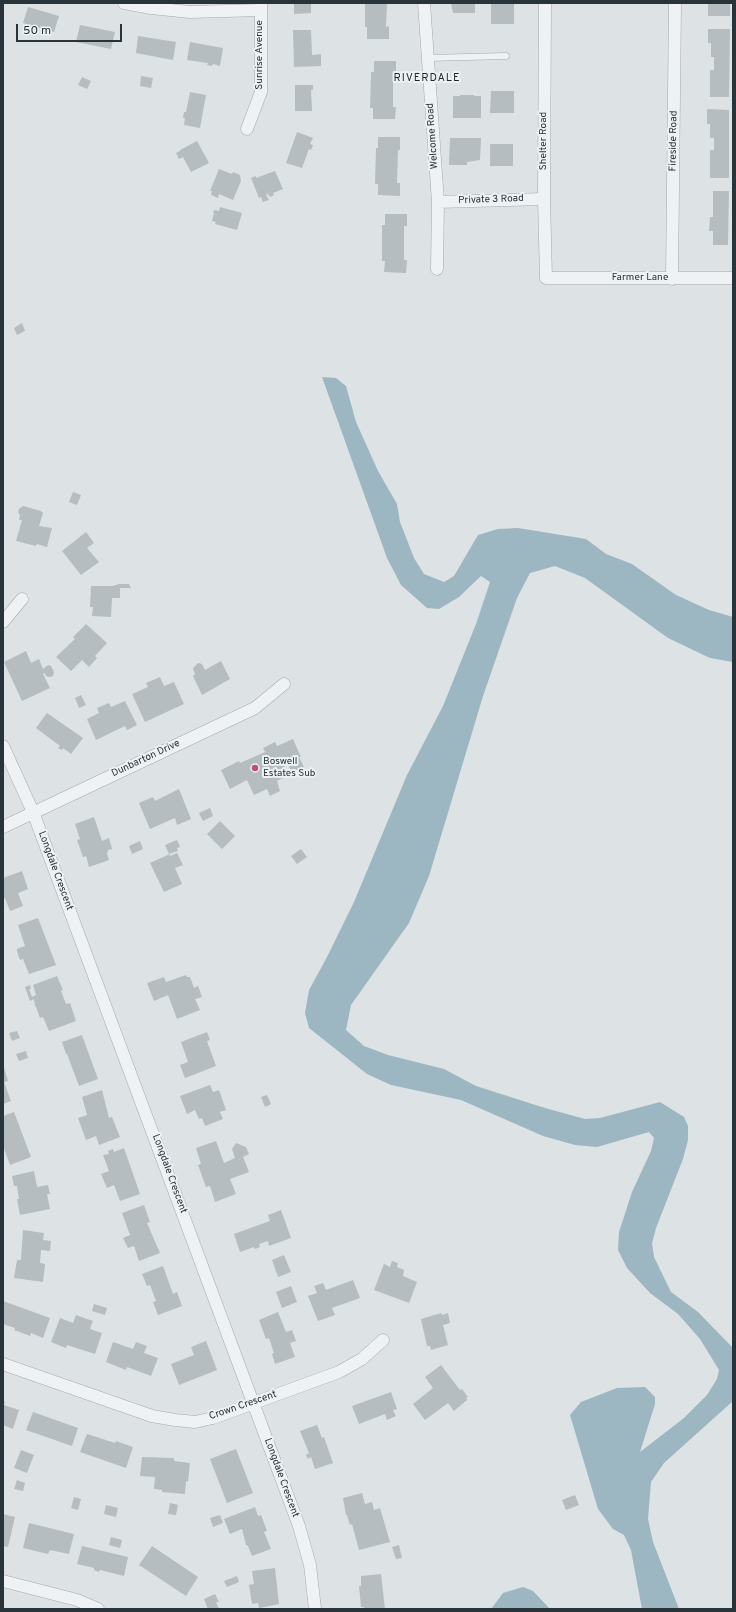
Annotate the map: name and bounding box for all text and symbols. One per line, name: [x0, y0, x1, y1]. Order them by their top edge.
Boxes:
scale bar: [18, 16, 124, 42]
street label: Sunrise Avenue: [254, 20, 266, 90]
text: 50 m: [23, 23, 51, 39]
district label: RIVERDALE: [393, 72, 461, 86]
street label: Welcome Road: [425, 103, 441, 169]
street label: Fireside Road: [667, 110, 681, 172]
street label: Shelter Road: [538, 112, 550, 170]
street label: Private 3 Road: [458, 193, 524, 207]
street label: Farmer Lane: [612, 272, 668, 284]
street label: Dunbarton Drive: [110, 738, 182, 780]
place label: Boswell Estates Sub: [263, 756, 315, 780]
marker: Boswell Estates Sub: [250, 763, 260, 773]
street label: Longdale Crescent: [35, 830, 75, 912]
street label: Longdale Crescent: [149, 1133, 189, 1215]
street label: Crown Crescent: [208, 1389, 278, 1423]
street label: Longdale Crescent: [261, 1437, 301, 1519]

